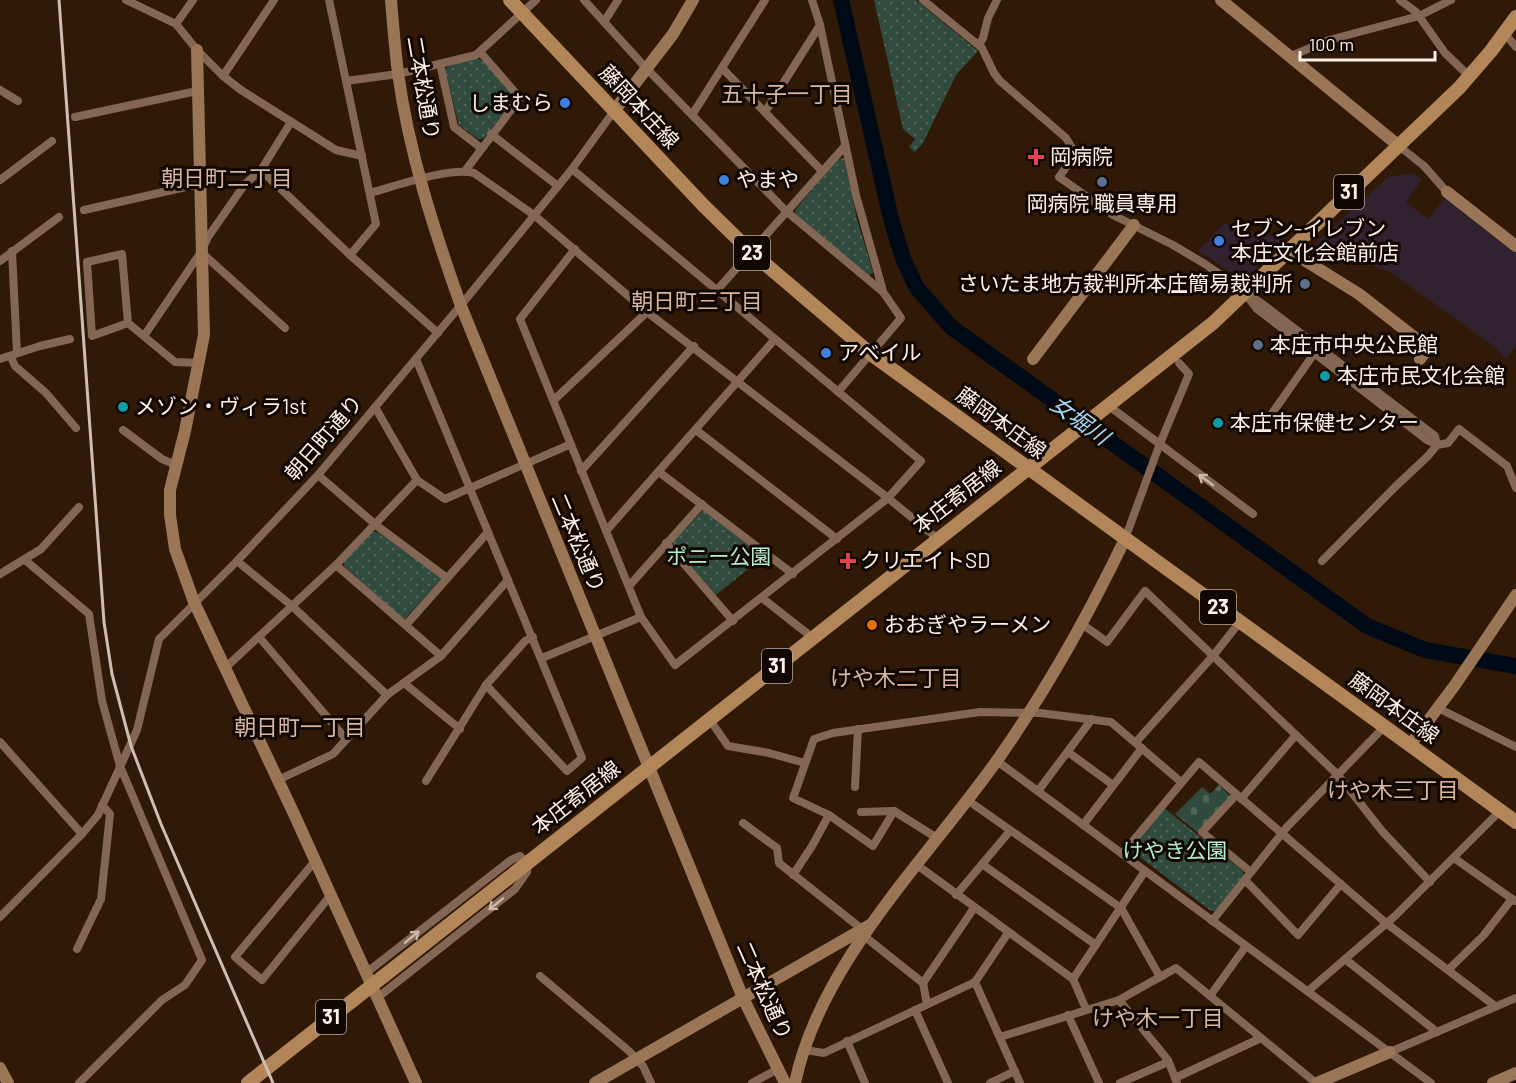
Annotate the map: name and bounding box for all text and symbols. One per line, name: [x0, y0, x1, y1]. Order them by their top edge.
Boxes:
scale bar: [1300, 24, 1435, 62]
text: 100 m: [1309, 33, 1354, 55]
street label: 二本松通り: [403, 34, 446, 142]
street label: 藤岡本庄線: [595, 59, 685, 153]
district label: 五十子一丁目: [721, 80, 853, 106]
place label: しまむら: [469, 89, 553, 114]
marker: しまむら: [558, 96, 572, 110]
place label: 岡病院: [1050, 143, 1113, 168]
marker: 岡病院: [1027, 148, 1045, 166]
district label: 朝日町二丁目: [161, 164, 293, 190]
place label: やまや: [736, 166, 799, 191]
marker: やまや: [717, 173, 731, 187]
marker: 岡病院 職員専用: [1095, 175, 1109, 189]
road number: 31: [1334, 175, 1364, 209]
place label: 岡病院 職員専用: [1026, 190, 1178, 215]
place label: セブン-イレブン 本庄文化会館前店: [1231, 215, 1399, 264]
marker: セブン-イレブン 本庄文化会館前店: [1212, 234, 1226, 248]
road number: 23: [734, 236, 770, 270]
place label: さいたま地方裁判所本庄簡易裁判所: [958, 270, 1293, 295]
marker: さいたま地方裁判所本庄簡易裁判所: [1298, 277, 1312, 291]
district label: 朝日町三丁目: [631, 287, 763, 313]
place label: 本庄市中央公民館: [1270, 331, 1438, 356]
marker: 本庄市中央公民館: [1251, 338, 1265, 352]
place label: アベイル: [838, 339, 922, 364]
marker: アベイル: [819, 346, 833, 360]
place label: 本庄市民文化会館: [1337, 362, 1505, 387]
marker: 本庄市民文化会館: [1318, 369, 1332, 383]
street label: 藤岡本庄線: [952, 381, 1052, 463]
street label: 朝日町通り: [279, 389, 367, 485]
water label: 女堀川: [1046, 389, 1117, 450]
place label: メゾン・ヴィラ1st: [135, 393, 307, 418]
marker: メゾン・ヴィラ1st: [116, 400, 130, 414]
place label: 本庄市保健センター: [1230, 409, 1419, 434]
marker: 本庄市保健センター: [1211, 416, 1225, 430]
street label: 本庄寄居線: [907, 454, 1005, 538]
one-way arrow: [1199, 474, 1215, 486]
street label: 二本松通り: [547, 489, 611, 596]
park label: ポニー公園: [667, 543, 772, 568]
place label: クリエイトSD: [860, 547, 990, 572]
marker: クリエイトSD: [841, 554, 855, 568]
road number: 23: [1200, 590, 1236, 624]
place label: おおぎやラーメン: [884, 611, 1051, 636]
marker: おおぎやラーメン: [865, 618, 879, 632]
road number: 31: [762, 649, 792, 683]
district label: けや木二丁目: [830, 664, 962, 690]
street label: 藤岡本庄線: [1345, 666, 1445, 748]
district label: 朝日町一丁目: [234, 713, 366, 739]
street label: 本庄寄居線: [526, 755, 624, 839]
district label: けや木三丁目: [1327, 776, 1459, 802]
park label: けやき公園: [1123, 837, 1228, 862]
one-way arrow: [488, 897, 504, 910]
one-way arrow: [404, 931, 420, 944]
street label: 二本松通り: [733, 937, 798, 1043]
road number: 31: [316, 1000, 346, 1034]
district label: けや木一丁目: [1092, 1004, 1224, 1030]

